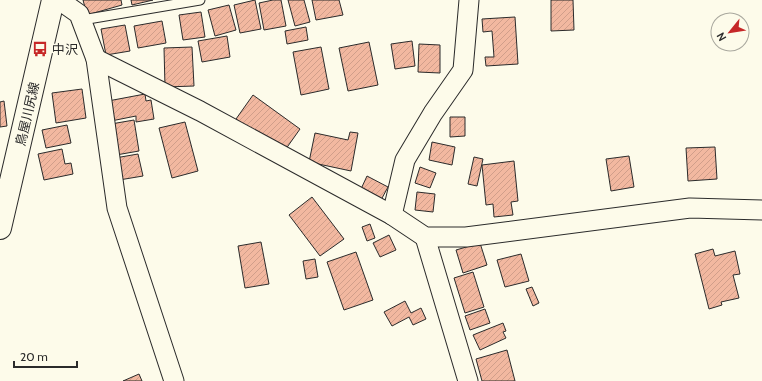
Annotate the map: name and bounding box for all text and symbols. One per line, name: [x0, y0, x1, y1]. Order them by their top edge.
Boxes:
north arrow: [710, 12, 750, 52]
text: N: [713, 30, 729, 44]
bus stop icon: 中沢: [31, 40, 49, 58]
place label: 中沢: [52, 41, 78, 57]
street label: 鳥屋川尻線: [12, 81, 42, 147]
scale bar: [14, 343, 77, 369]
text: 20 m: [20, 349, 48, 364]

